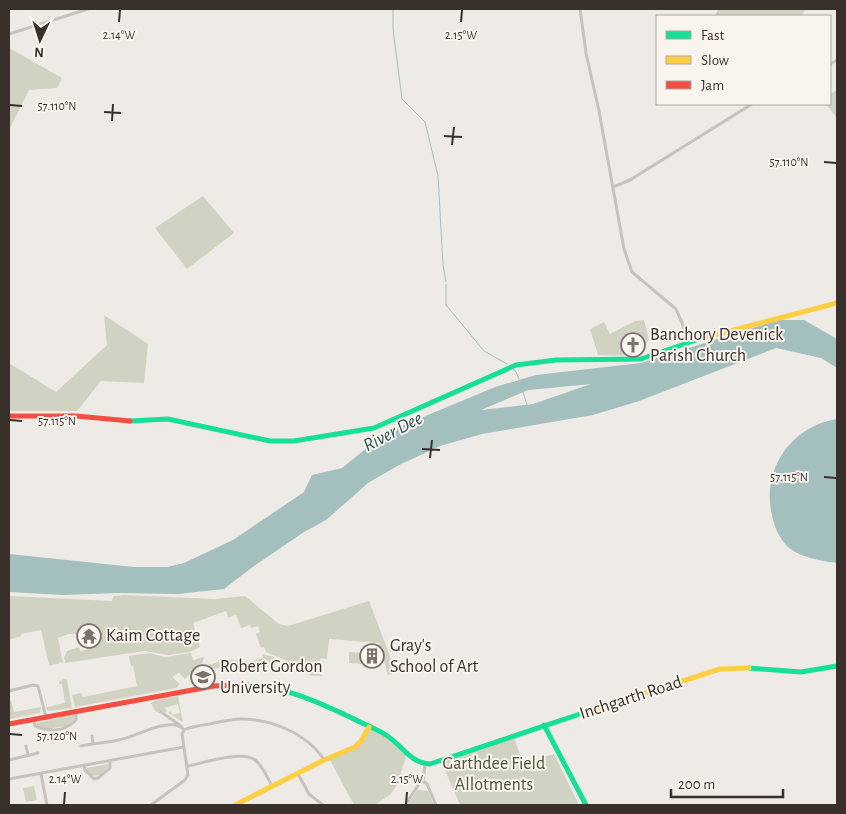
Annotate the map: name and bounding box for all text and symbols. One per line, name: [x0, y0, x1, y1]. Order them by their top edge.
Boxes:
north arrow: [15, 15, 65, 65]
legend: [656, 15, 831, 105]
text: Fast: [701, 28, 725, 43]
text: 2.14°W: [103, 29, 136, 41]
text: 2.15°W: [445, 29, 477, 41]
text: N: [34, 45, 45, 59]
text: Slow: [701, 53, 729, 68]
text: Jam: [701, 78, 724, 93]
text: 57.110°N: [37, 100, 77, 112]
text: 57.110°N: [769, 156, 809, 168]
place label: Banchory Devenick Parish Church: [650, 326, 784, 365]
church icon: Banchory Devenick Parish Church: [620, 332, 646, 358]
water label: River Dee: [360, 409, 426, 455]
text: 57.115°N: [38, 415, 76, 427]
text: 57.115°N: [770, 471, 808, 483]
temple icon: Kaim Cottage: [76, 623, 102, 649]
place label: Kaim Cottage: [106, 627, 200, 645]
place label: Gray's School of Art: [390, 637, 478, 676]
building icon: Gray's School of Art: [359, 643, 385, 669]
place label: Robert Gordon University: [220, 658, 322, 697]
school or university icon: Robert Gordon University: [190, 664, 216, 690]
street label: Inchgarth Road: [578, 673, 684, 723]
text: 57.120°N: [37, 730, 77, 742]
park label: Garthdee Field Allotments: [443, 755, 545, 794]
scale bar: [671, 766, 784, 798]
text: 2.14°W: [49, 773, 82, 785]
text: 2.15°W: [391, 773, 423, 785]
text: 200 m: [678, 777, 715, 792]

